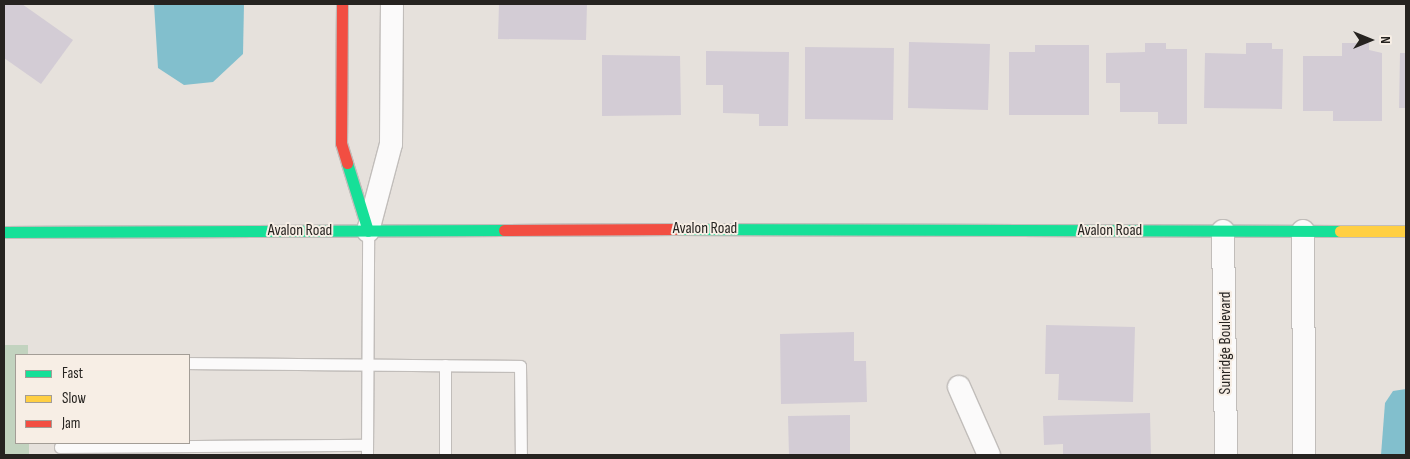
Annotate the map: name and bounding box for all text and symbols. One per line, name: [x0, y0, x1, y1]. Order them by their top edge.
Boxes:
north arrow: [1345, 15, 1395, 65]
text: N: [1377, 36, 1394, 44]
street label: Avalon Road: [673, 219, 737, 239]
street label: Avalon Road: [268, 221, 332, 241]
street label: Avalon Road: [1078, 221, 1142, 241]
street label: Sunridge Boulevard: [1216, 292, 1236, 394]
legend: [15, 354, 190, 444]
text: Fast: [62, 364, 83, 383]
text: Slow: [62, 389, 86, 408]
text: Jam: [62, 414, 80, 433]

